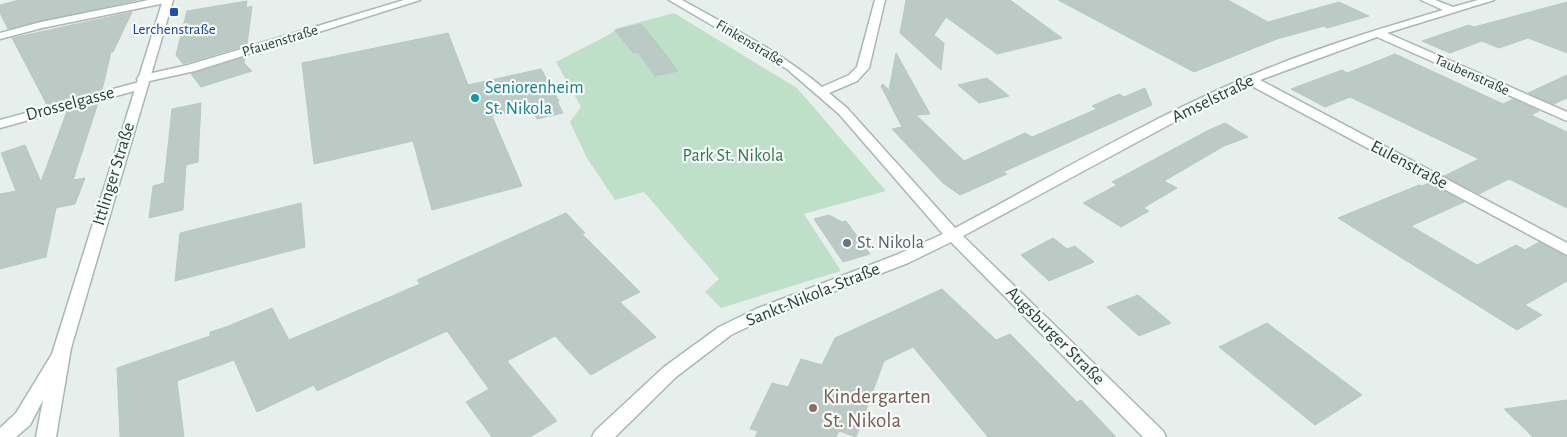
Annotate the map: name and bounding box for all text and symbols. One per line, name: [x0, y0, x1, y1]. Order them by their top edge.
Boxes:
marker: Lerchenstraße: [168, 6, 180, 18]
street label: Finkenstraße: [713, 17, 787, 69]
place label: Lerchenstraße: [132, 22, 216, 37]
street label: Pfauenstraße: [240, 22, 320, 60]
street label: Taubenstraße: [1432, 52, 1512, 98]
street label: Amselstraße: [1169, 71, 1257, 127]
place label: Seniorenheim St. Nikola: [485, 79, 584, 118]
street label: Drosselgasse: [24, 84, 116, 124]
marker: Seniorenheim St. Nikola: [469, 92, 481, 104]
street label: Ittlinger Straße: [90, 120, 138, 228]
street label: Eulenstraße: [1368, 137, 1450, 193]
park label: Park St. Nikola: [683, 147, 783, 165]
place label: St. Nikola: [857, 234, 924, 252]
marker: St. Nikola: [841, 237, 853, 249]
street label: Sankt-Nikola-Straße: [744, 260, 882, 330]
street label: Augsburger Straße: [1002, 283, 1108, 389]
place label: Kindergarten St. Nikola: [823, 386, 931, 431]
marker: Kindergarten St. Nikola: [807, 402, 819, 414]

